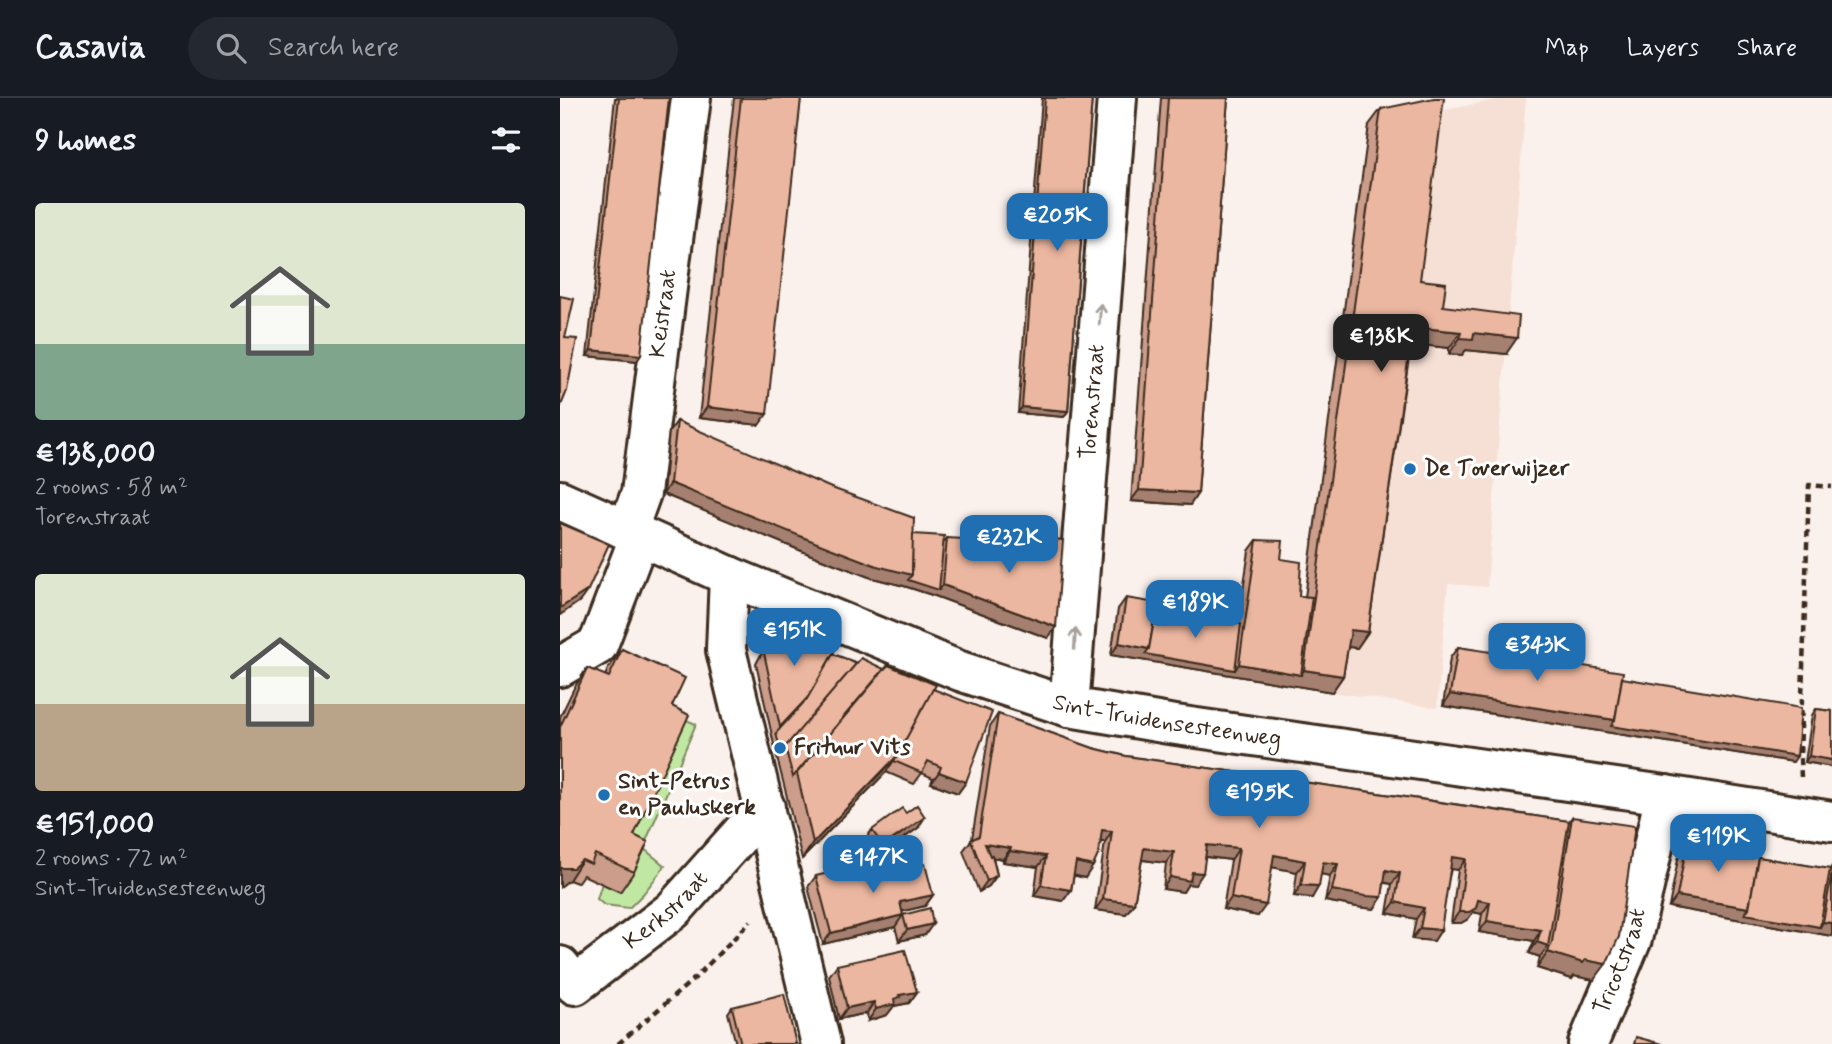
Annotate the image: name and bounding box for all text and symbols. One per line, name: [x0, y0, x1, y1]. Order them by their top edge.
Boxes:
search box: [188, 17, 678, 80]
text: Casavia: [35, 26, 146, 70]
icon: search: [212, 29, 250, 67]
text: Search here: [268, 31, 399, 65]
text: Map: [1545, 33, 1589, 64]
text: Layers: [1627, 33, 1699, 64]
text: Share: [1737, 33, 1797, 64]
text: 9 homes: [35, 121, 136, 160]
icon: filters: [487, 121, 525, 159]
pin: €205K: [1008, 194, 1106, 253]
text: €205K: [1023, 201, 1091, 231]
icon: home: [217, 248, 343, 374]
street label: Keistraat: [643, 268, 684, 359]
one-way arrow: [1094, 304, 1107, 326]
pin: €138K: [1332, 314, 1430, 374]
text: €138K: [1349, 322, 1413, 352]
street label: Torenstraat: [1074, 343, 1113, 461]
text: €138,000: [35, 434, 155, 473]
place label: De Toverwijzer: [1424, 454, 1571, 484]
marker: De Toverwijzer: [1402, 461, 1418, 477]
text: 2 rooms · 58 m²: [35, 473, 188, 503]
text: Torenstraat: [35, 503, 150, 533]
pin: €232K: [960, 516, 1058, 575]
text: €232K: [976, 523, 1042, 553]
pin: €189K: [1146, 580, 1244, 640]
text: €189K: [1162, 588, 1228, 618]
pin: €151K: [745, 608, 843, 668]
text: €151K: [763, 616, 825, 646]
icon: home: [217, 619, 343, 745]
pin: €343K: [1488, 624, 1586, 683]
one-way arrow: [1069, 628, 1082, 651]
text: €343K: [1504, 631, 1570, 661]
street label: Sint-Truidensesteenweg: [1049, 688, 1283, 757]
place label: Frituur Vits: [794, 733, 911, 763]
marker: Frituur Vits: [772, 740, 788, 756]
place label: Sint-Petrus en Pauluskerk: [618, 767, 756, 823]
pin: €195K: [1210, 770, 1308, 830]
text: €195K: [1225, 778, 1293, 808]
marker: Sint-Petrus en Pauluskerk: [596, 787, 612, 803]
text: €151,000: [35, 805, 154, 844]
pin: €119K: [1669, 814, 1767, 874]
text: €119K: [1686, 822, 1750, 852]
pin: €147K: [824, 836, 922, 895]
text: €147K: [839, 843, 907, 873]
text: 2 rooms · 72 m²: [35, 844, 188, 874]
street label: Kerkstraat: [618, 865, 715, 957]
text: Sint-Truidensesteenweg: [35, 874, 266, 904]
street label: Tricotstraat: [1587, 905, 1654, 1019]

